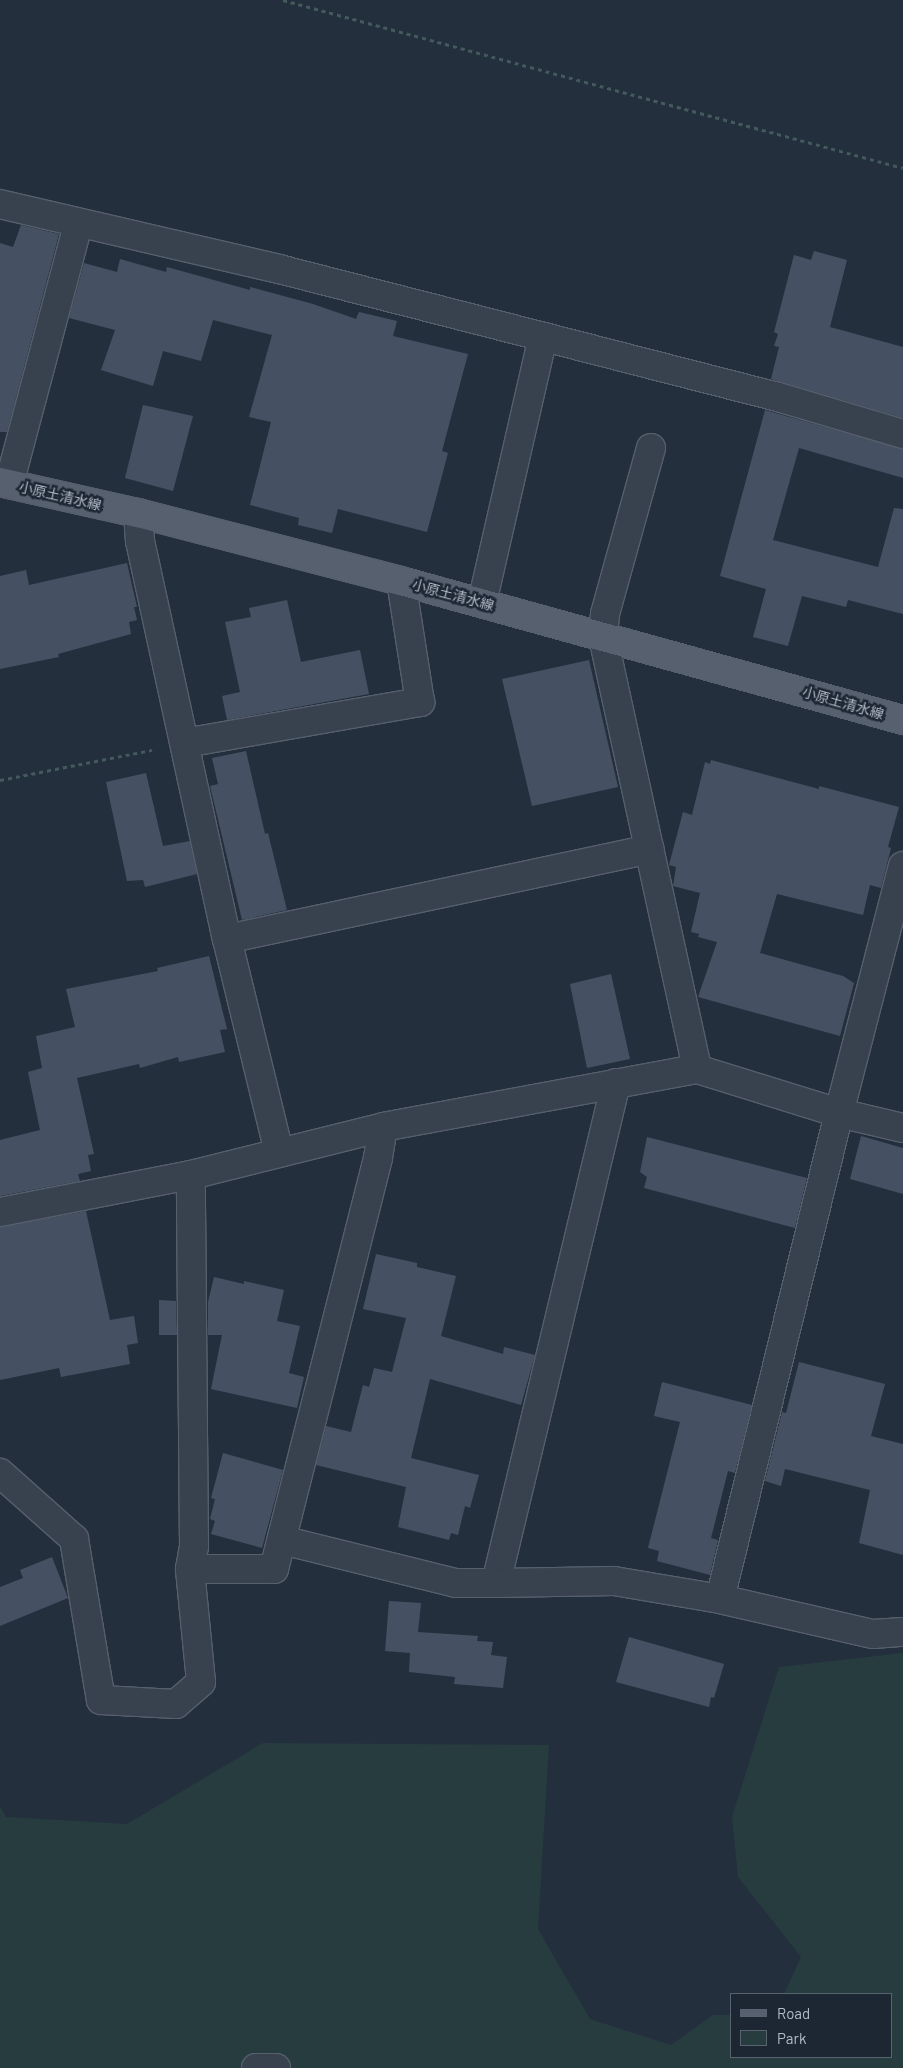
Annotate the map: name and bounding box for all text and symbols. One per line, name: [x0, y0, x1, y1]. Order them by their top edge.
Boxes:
street label: 小原土清水線: [17, 478, 103, 514]
street label: 小原土清水線: [410, 576, 496, 614]
street label: 小原土清水線: [800, 683, 886, 723]
legend: [730, 1993, 893, 2058]
text: Road: [777, 2004, 810, 2022]
text: Park: [777, 2029, 806, 2047]

